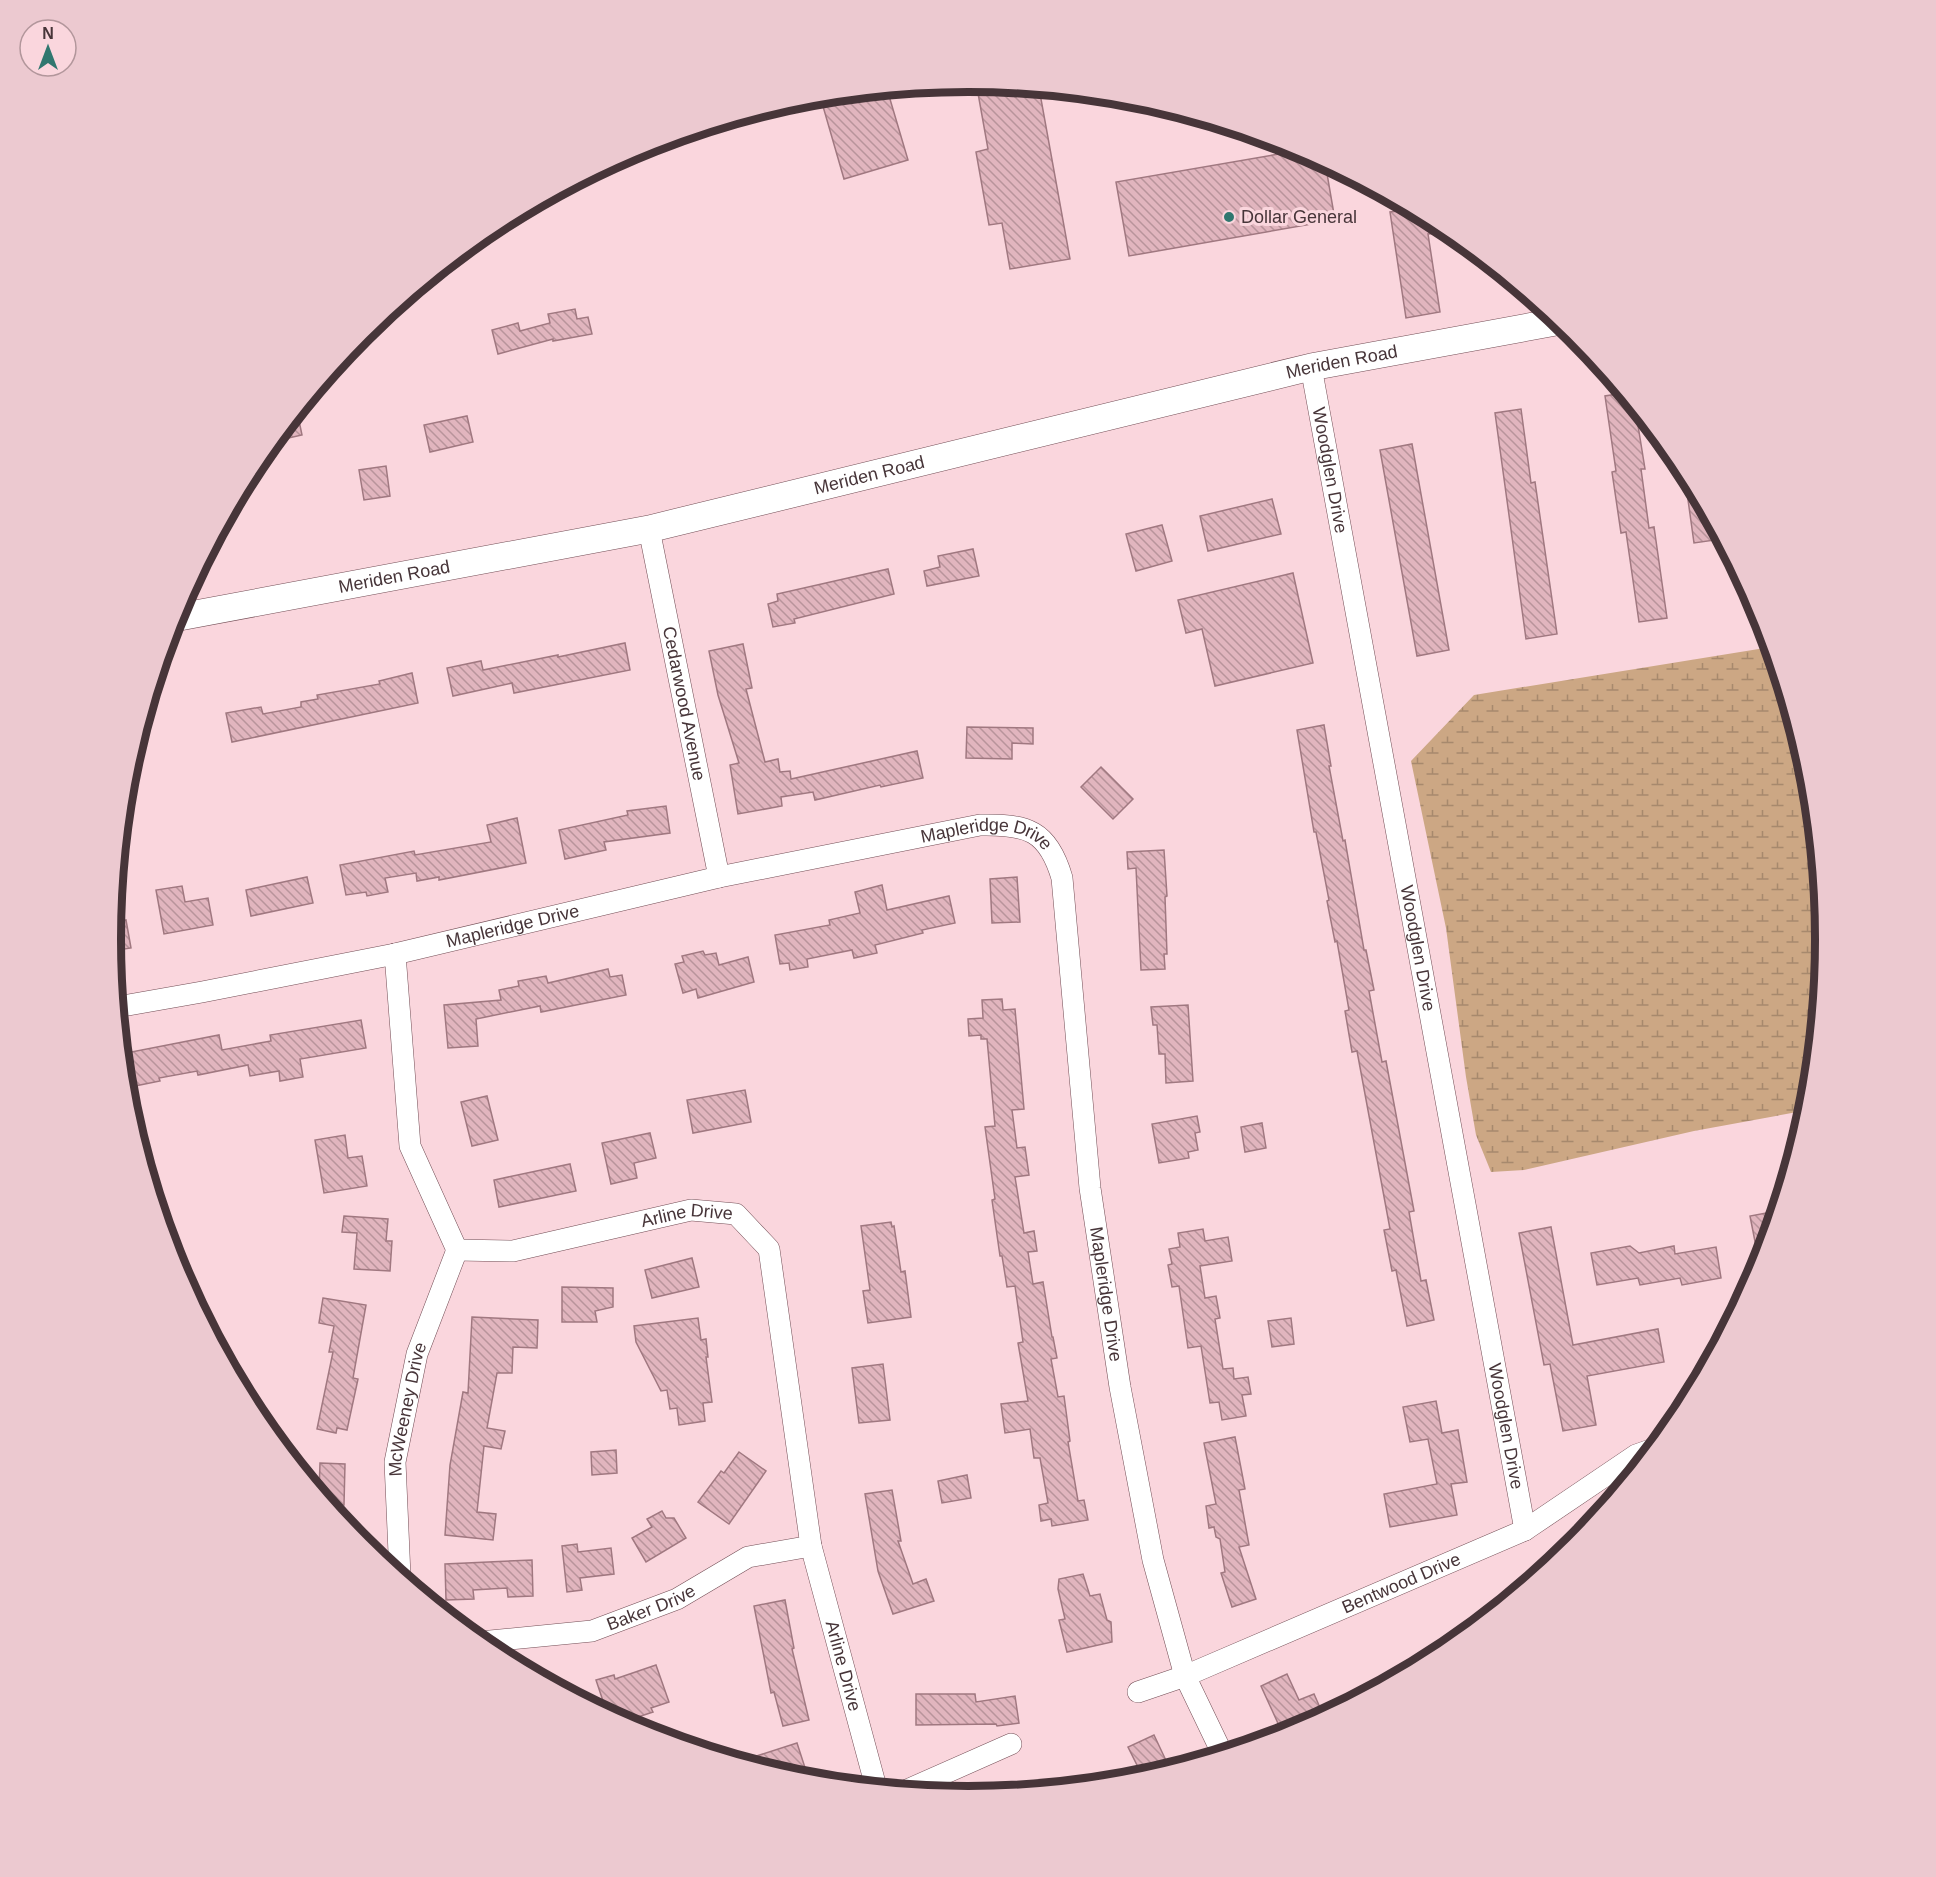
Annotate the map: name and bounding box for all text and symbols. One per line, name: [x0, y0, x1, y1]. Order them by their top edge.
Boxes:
north arrow: [18, 18, 78, 78]
text: N: [42, 25, 54, 42]
place label: Dollar General: [1241, 207, 1357, 227]
marker: Dollar General: [1222, 210, 1236, 224]
street label: Meriden Road: [1284, 341, 1399, 383]
street label: Woodglen Drive: [1309, 406, 1351, 535]
street label: Meriden Road: [812, 452, 927, 498]
street label: Meriden Road: [337, 557, 452, 597]
street label: Cedarwood Avenue: [659, 625, 709, 782]
street label: Mapleridge Drive: [919, 815, 1057, 854]
street label: Woodglen Drive: [1397, 884, 1439, 1013]
street label: Mapleridge Drive: [444, 901, 581, 951]
street label: Arline Drive: [639, 1200, 734, 1231]
street label: Mapleridge Drive: [1086, 1225, 1126, 1363]
street label: McWeeney Drive: [385, 1339, 431, 1477]
street label: Woodglen Drive: [1485, 1362, 1527, 1491]
street label: Bentwood Drive: [1339, 1549, 1464, 1617]
street label: Baker Drive: [604, 1580, 699, 1635]
street label: Arline Drive: [822, 1618, 865, 1713]

